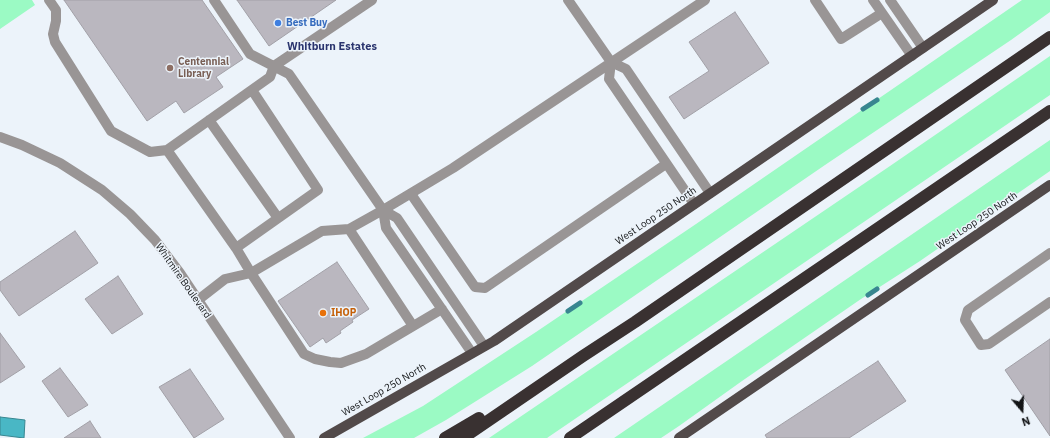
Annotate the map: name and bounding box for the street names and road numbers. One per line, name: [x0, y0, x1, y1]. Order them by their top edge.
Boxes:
street label: West Loop 250 North: [613, 184, 699, 248]
street label: West Loop 250 North: [934, 189, 1020, 253]
street label: Whitmire Boulevard: [153, 241, 213, 321]
street label: West Loop 250 North: [340, 361, 428, 419]

